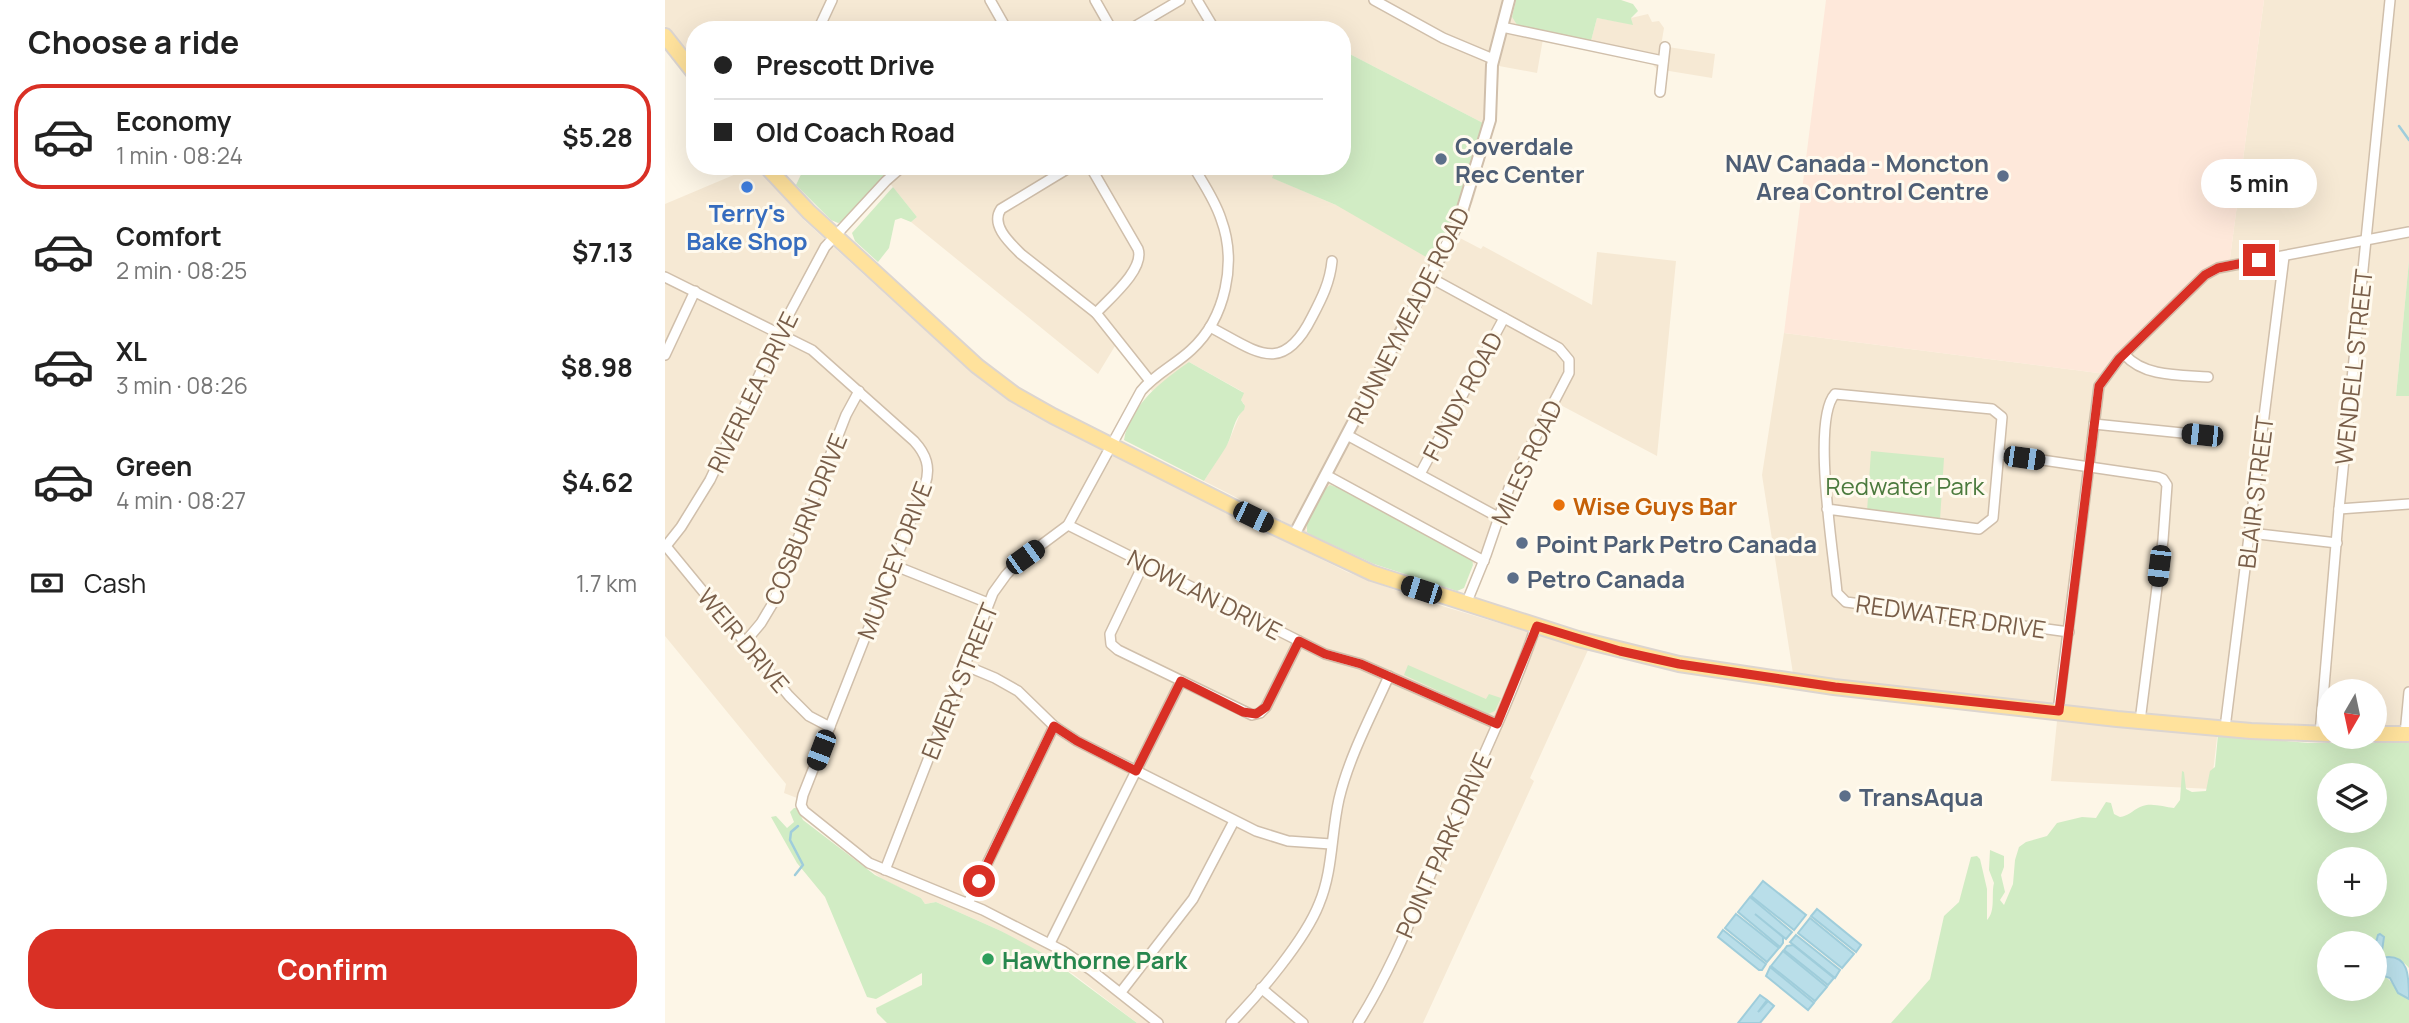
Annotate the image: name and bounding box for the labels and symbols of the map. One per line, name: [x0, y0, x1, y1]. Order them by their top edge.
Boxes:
place label: Coverdale Rec Center: [1455, 129, 1584, 190]
place label: NAV Canada - Moncton Area Control Centre: [1725, 146, 1989, 207]
marker: Coverdale Rec Center: [1433, 151, 1449, 167]
callout: 5 min: [2201, 159, 2317, 208]
marker: NAV Canada - Moncton Area Control Centre: [1995, 168, 2011, 184]
marker: Terry's Bake Shop: [739, 179, 755, 195]
place label: Terry's Bake Shop: [686, 196, 808, 257]
street label: RUNNEYMEADE ROAD: [1339, 201, 1477, 429]
route end: [2243, 244, 2275, 276]
street label: WENDELL STREET: [2326, 267, 2380, 466]
street label: RIVERLEA DRIVE: [699, 306, 805, 478]
street label: FUNDY ROAD: [1414, 326, 1510, 466]
street label: MILES ROAD: [1483, 394, 1569, 530]
street label: BLAIR STREET: [2229, 413, 2281, 570]
car: [2181, 422, 2224, 448]
street label: COSBURN DRIVE: [756, 428, 854, 610]
car: [2002, 445, 2047, 471]
park label: Redwater Park: [1826, 469, 1986, 502]
street label: MUNCEY DRIVE: [849, 476, 939, 644]
place label: Wise Guys Bar: [1573, 489, 1737, 522]
marker: Wise Guys Bar: [1551, 497, 1567, 513]
car: [1230, 498, 1277, 536]
place label: Point Park Petro Canada: [1536, 527, 1817, 560]
marker: Point Park Petro Canada: [1514, 535, 1530, 551]
car: [1002, 536, 1049, 578]
street label: NOWLAN DRIVE: [1122, 541, 1288, 647]
car: [2147, 544, 2172, 588]
place label: Petro Canada: [1527, 562, 1685, 595]
marker: Petro Canada: [1505, 570, 1521, 586]
car: [1398, 574, 1445, 606]
street label: WEIR DRIVE: [691, 581, 797, 699]
street label: REDWATER DRIVE: [1854, 586, 2048, 646]
street label: EMERY STREET: [913, 597, 1006, 764]
north arrow: [2317, 679, 2387, 749]
car: [804, 727, 839, 773]
street label: POINT PARK DRIVE: [1387, 747, 1499, 943]
place label: TransAqua: [1859, 780, 1983, 813]
marker: TransAqua: [1837, 788, 1853, 804]
route start: [963, 865, 995, 897]
place label: Hawthorne Park: [1002, 943, 1188, 976]
marker: Hawthorne Park: [980, 951, 996, 967]

